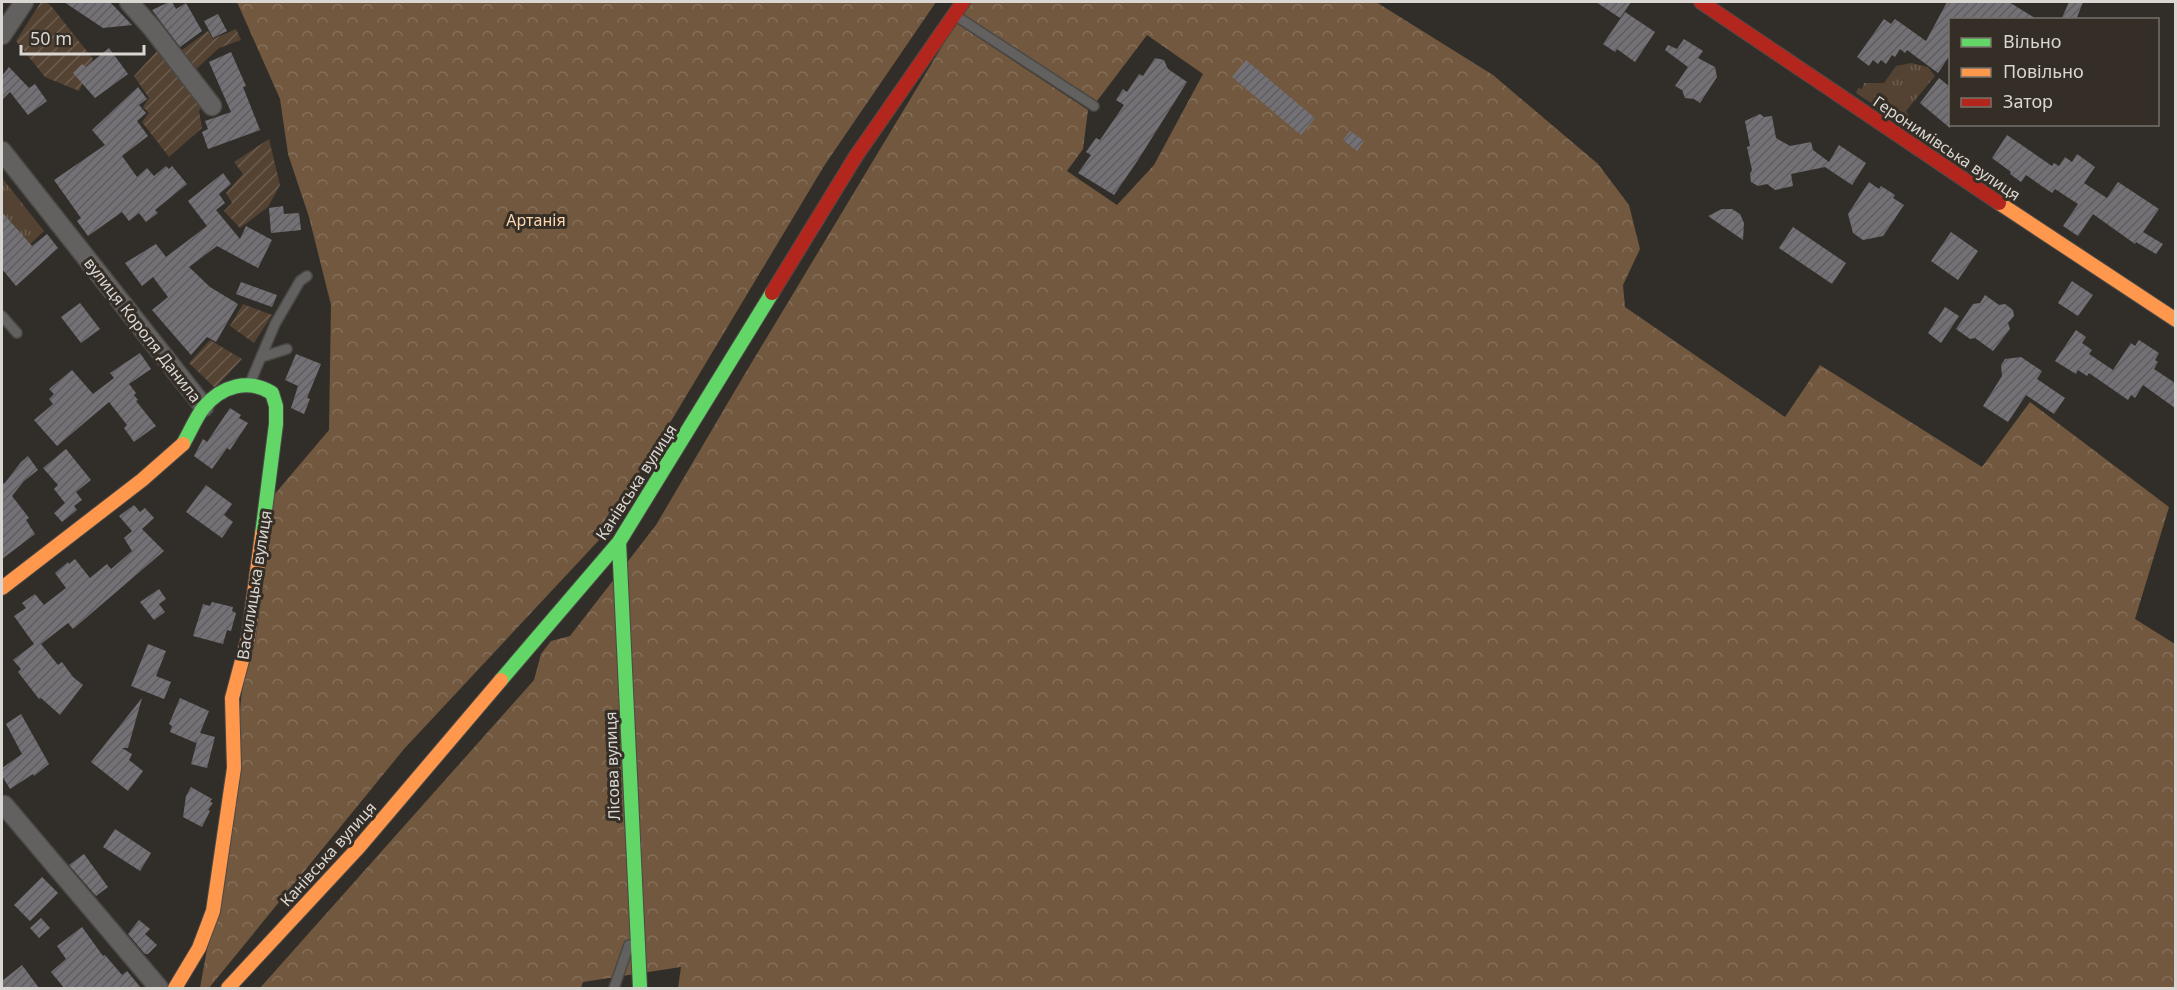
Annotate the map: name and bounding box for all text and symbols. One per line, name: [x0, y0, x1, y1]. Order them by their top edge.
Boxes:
scale bar: [21, 18, 144, 56]
legend: [1949, 18, 2159, 126]
text: 50 m: [30, 26, 72, 50]
text: Вільно: [2003, 29, 2061, 53]
text: Повільно: [2003, 59, 2084, 83]
text: Затор: [2003, 89, 2053, 113]
street label: Геронимівська вулиця: [1869, 90, 2025, 206]
park label: Артанія: [506, 209, 566, 231]
street label: вулиця Короля Данила: [79, 253, 207, 407]
street label: Канівська вулиця: [590, 420, 682, 544]
street label: Василицька вулиця: [231, 509, 277, 661]
street label: Лісова вулиця: [599, 711, 625, 821]
street label: Канівська вулиця: [275, 797, 381, 911]

